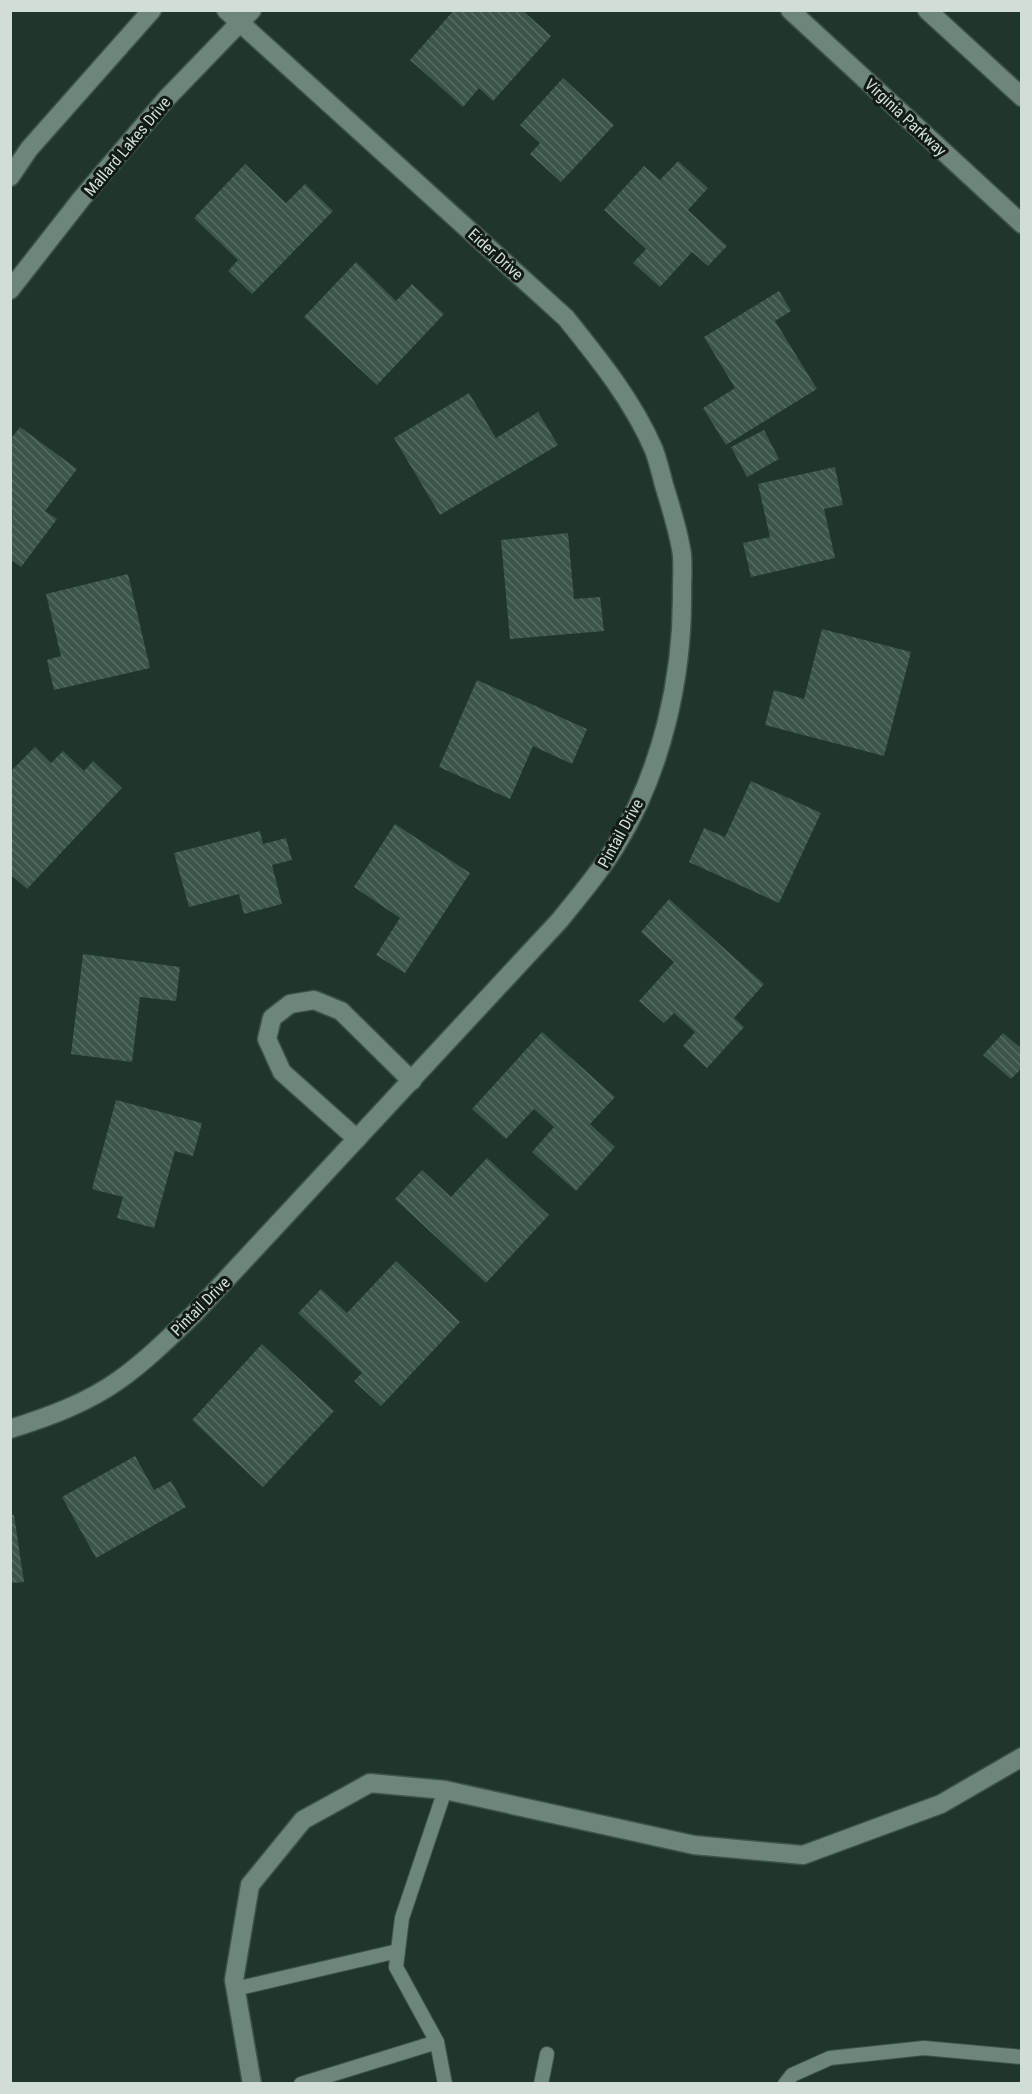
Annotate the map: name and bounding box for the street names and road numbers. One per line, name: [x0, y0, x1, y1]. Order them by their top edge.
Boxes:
street label: Virginia Parkway: [861, 75, 951, 160]
street label: Mallard Lakes Drive: [80, 93, 174, 200]
street label: Eider Drive: [464, 225, 527, 284]
street label: Pintail Drive: [594, 796, 647, 871]
street label: Pintail Drive: [167, 1273, 234, 1340]

